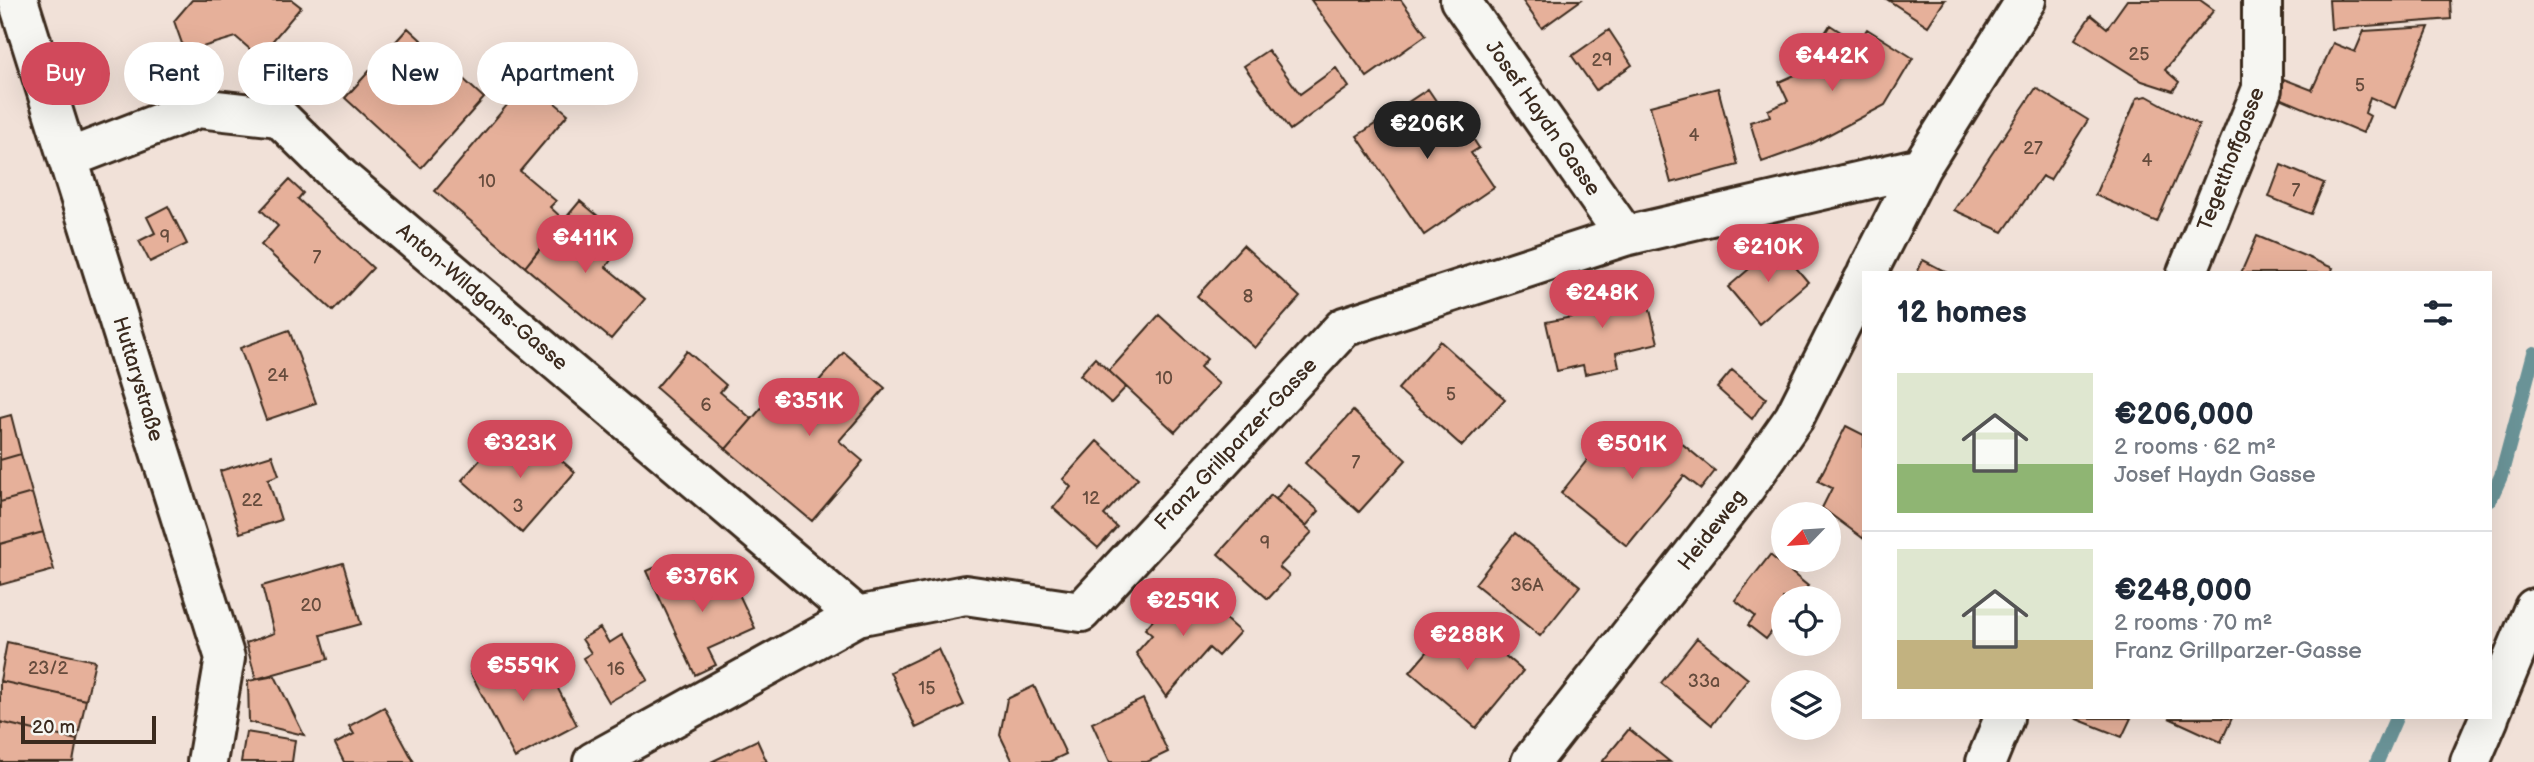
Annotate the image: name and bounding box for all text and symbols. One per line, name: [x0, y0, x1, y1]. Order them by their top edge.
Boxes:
pin: €442K: [1783, 34, 1881, 93]
street label: Josef Haydn Gasse: [1480, 35, 1606, 201]
chip: Buy: [21, 42, 110, 105]
chip: Rent: [124, 42, 224, 105]
chip: Filters: [238, 42, 353, 105]
chip: New: [367, 42, 463, 105]
chip: Apartment: [477, 42, 638, 105]
text: €442K: [1795, 42, 1869, 70]
house number: 25: [2129, 44, 2149, 65]
house number: 29: [1591, 50, 1613, 71]
house number: 5: [2355, 75, 2365, 96]
street label: Tegetthoffgasse: [2192, 84, 2270, 234]
pin: €206K: [1378, 102, 1476, 161]
text: €206K: [1390, 110, 1464, 138]
house number: 4: [1689, 125, 1700, 146]
house number: 27: [2023, 138, 2043, 159]
house number: 4: [2142, 150, 2153, 171]
house number: 10: [478, 171, 496, 192]
house number: 7: [2292, 180, 2301, 201]
pin: €411K: [536, 216, 634, 275]
street label: Anton-Wildgans-Gasse: [391, 218, 573, 376]
text: €411K: [552, 224, 618, 252]
pin: €210K: [1719, 224, 1817, 284]
house number: 9: [160, 227, 170, 248]
text: €210K: [1733, 233, 1803, 261]
house number: 7: [313, 247, 322, 268]
pin: €248K: [1553, 270, 1651, 330]
text: €248K: [1565, 279, 1639, 307]
house number: 8: [1243, 286, 1253, 307]
icon: filters: [2419, 294, 2457, 332]
text: 12 homes: [1897, 295, 2027, 331]
street label: Huttarystraße: [107, 314, 169, 444]
street label: Franz Grillparzer-Gasse: [1150, 353, 1322, 535]
house number: 24: [267, 365, 289, 386]
house number: 10: [1155, 368, 1173, 389]
pin: €351K: [760, 378, 858, 438]
house number: 5: [1446, 384, 1456, 405]
text: €351K: [774, 387, 844, 415]
house number: 6: [701, 395, 712, 416]
text: €206,000: [2114, 397, 2254, 433]
icon: home: [1953, 401, 2037, 485]
pin: €323K: [471, 420, 569, 480]
pin: €501K: [1583, 421, 1681, 481]
text: €323K: [483, 429, 557, 457]
text: €501K: [1597, 430, 1667, 458]
text: 2 rooms · 62 m²: [2114, 433, 2276, 461]
house number: 7: [1352, 452, 1361, 473]
text: Josef Haydn Gasse: [2114, 461, 2316, 489]
street label: Heideweg: [1673, 485, 1751, 575]
house number: 12: [1082, 488, 1100, 509]
house number: 22: [241, 490, 263, 511]
house number: 3: [512, 496, 524, 517]
north arrow: [1771, 502, 1841, 572]
map controls: [1771, 502, 1841, 740]
house number: 9: [1260, 533, 1270, 554]
pin: €376K: [653, 554, 751, 614]
text: €376K: [666, 563, 738, 591]
text: €248,000: [2114, 573, 2252, 609]
house number: 36A: [1510, 575, 1544, 596]
icon: home: [1953, 577, 2037, 661]
pin: €259K: [1134, 578, 1232, 638]
button: locate: [1771, 586, 1841, 656]
text: €259K: [1146, 587, 1220, 615]
house number: 20: [300, 595, 322, 616]
text: 2 rooms · 70 m²: [2114, 609, 2273, 637]
pin: €288K: [1418, 612, 1516, 672]
text: €288K: [1430, 621, 1504, 649]
text: Franz Grillparzer-Gasse: [2114, 637, 2362, 665]
pin: €559K: [474, 644, 572, 703]
text: €559K: [486, 652, 560, 680]
house number: 23/2: [28, 658, 68, 679]
house number: 16: [607, 659, 625, 680]
button: layers: [1771, 670, 1841, 740]
house number: 33a: [1688, 671, 1720, 692]
house number: 15: [918, 678, 936, 699]
scale bar: [21, 713, 156, 745]
text: 20 m: [32, 716, 75, 739]

